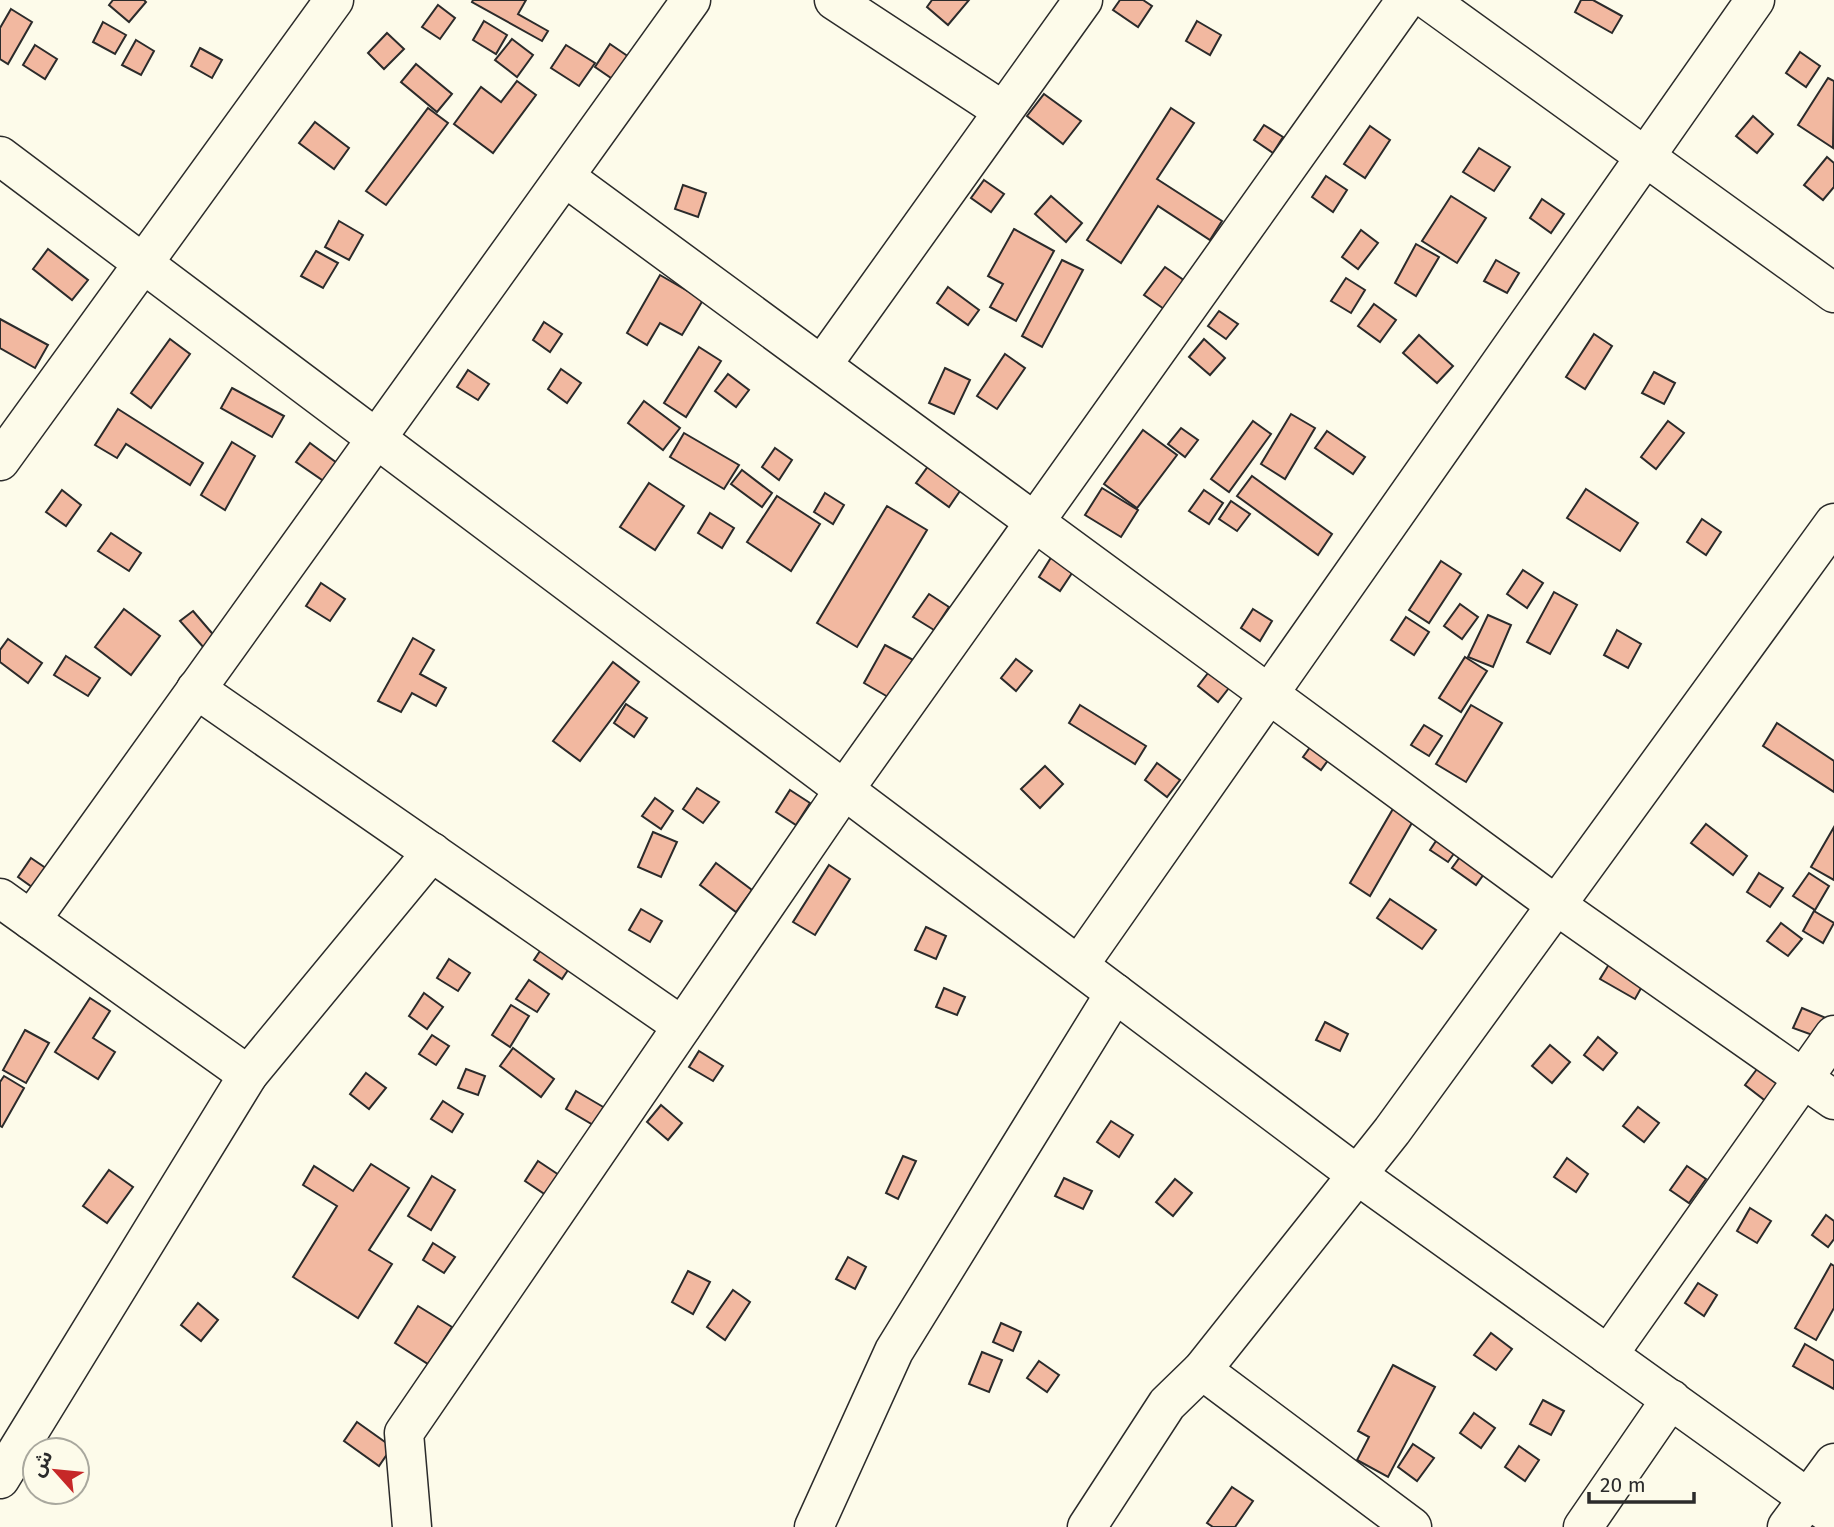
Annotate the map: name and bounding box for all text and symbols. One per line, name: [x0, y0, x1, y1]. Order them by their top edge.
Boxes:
north arrow: [21, 1436, 91, 1506]
text: ش: [25, 1447, 57, 1480]
scale bar: [1589, 1460, 1694, 1504]
text: 20 m: [1600, 1472, 1646, 1498]

